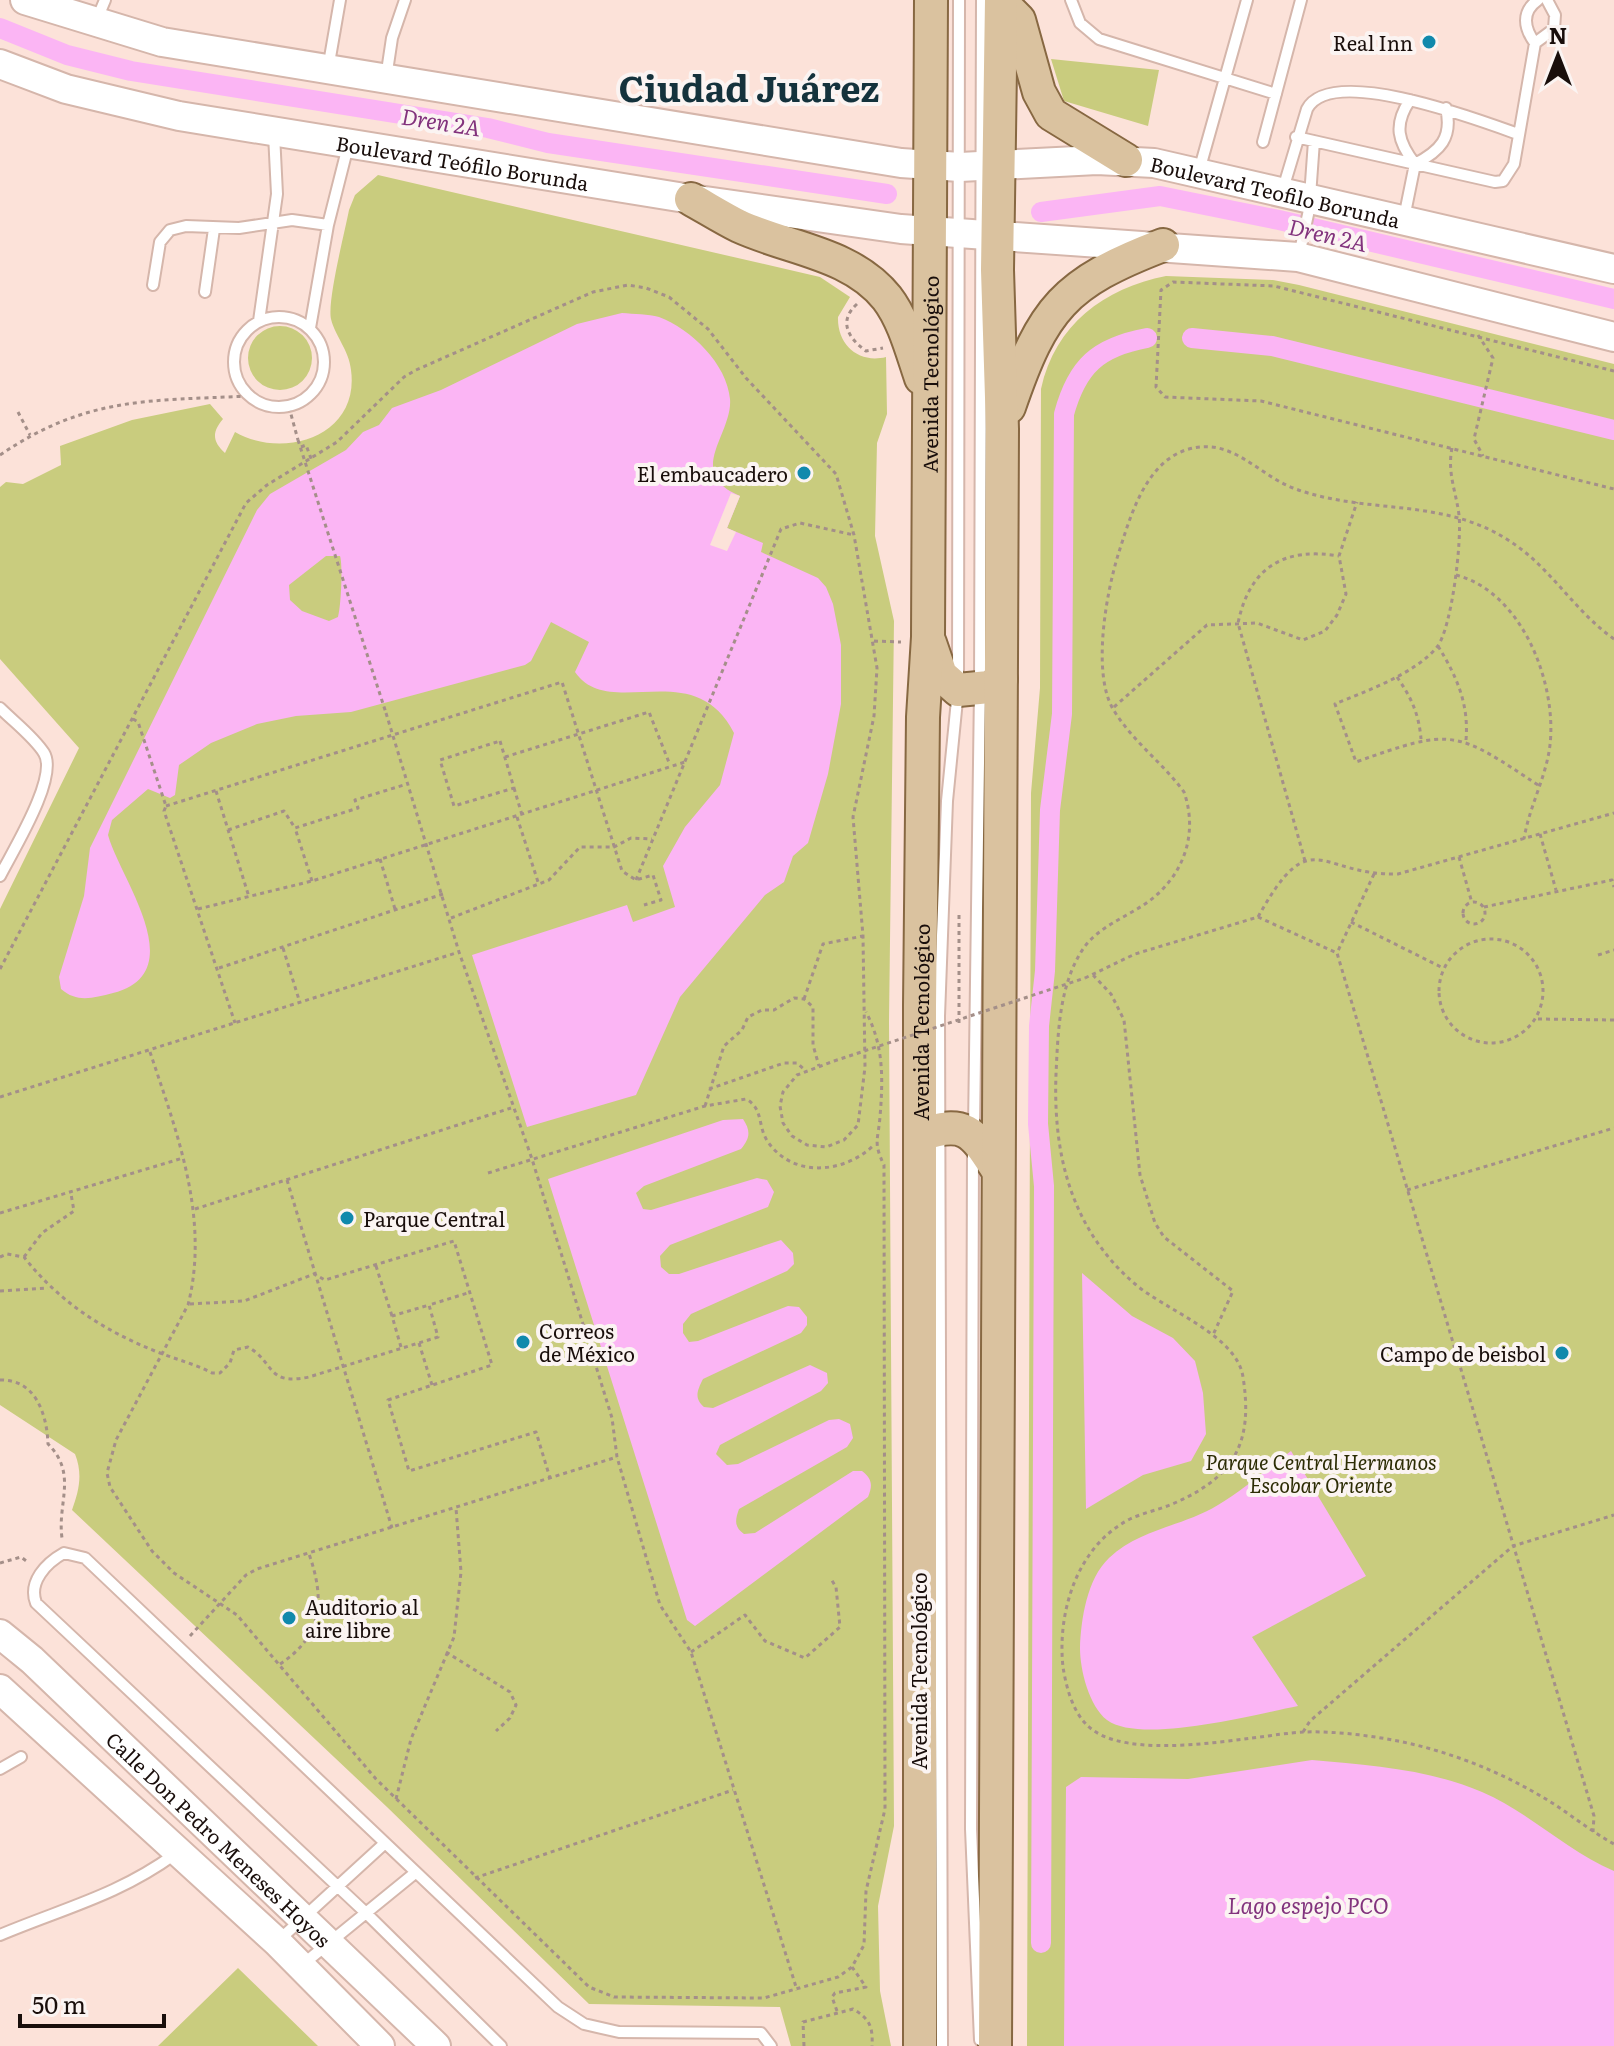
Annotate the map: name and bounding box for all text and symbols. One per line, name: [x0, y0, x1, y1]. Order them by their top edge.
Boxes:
north arrow: [1518, 16, 1598, 96]
text: N: [1549, 18, 1567, 51]
place label: Real Inn: [1333, 27, 1413, 57]
marker: Real Inn: [1420, 33, 1438, 51]
district label: Ciudad Juárez: [619, 60, 879, 113]
water label: Dren 2A: [399, 98, 484, 144]
street label: Boulevard Teófilo Borunda: [334, 127, 591, 197]
street label: Boulevard Teofilo Borunda: [1147, 148, 1403, 234]
water label: Dren 2A: [1285, 209, 1371, 259]
street label: Avenida Tecnológico: [914, 275, 945, 473]
place label: El embaucadero: [637, 458, 788, 488]
marker: El embaucadero: [795, 464, 813, 482]
street label: Avenida Tecnológico: [905, 923, 936, 1121]
place label: Parque Central: [363, 1203, 505, 1233]
marker: Parque Central: [338, 1209, 356, 1227]
place label: Correos de México: [539, 1315, 635, 1368]
marker: Correos de México: [514, 1333, 532, 1351]
place label: Campo de beisbol: [1380, 1338, 1546, 1368]
marker: Campo de beisbol: [1553, 1344, 1571, 1362]
park label: Parque Central Hermanos Escobar Oriente: [1205, 1446, 1437, 1499]
street label: Avenida Tecnológico: [903, 1572, 933, 1770]
place label: Auditorio al aire libre: [305, 1591, 419, 1644]
marker: Auditorio al aire libre: [280, 1609, 298, 1627]
street label: Calle Don Pedro Meneses Hoyos: [100, 1724, 338, 1953]
water label: Lago espejo PCO: [1228, 1888, 1388, 1921]
scale bar: [20, 1978, 164, 2028]
text: 50 m: [32, 1986, 86, 2021]

